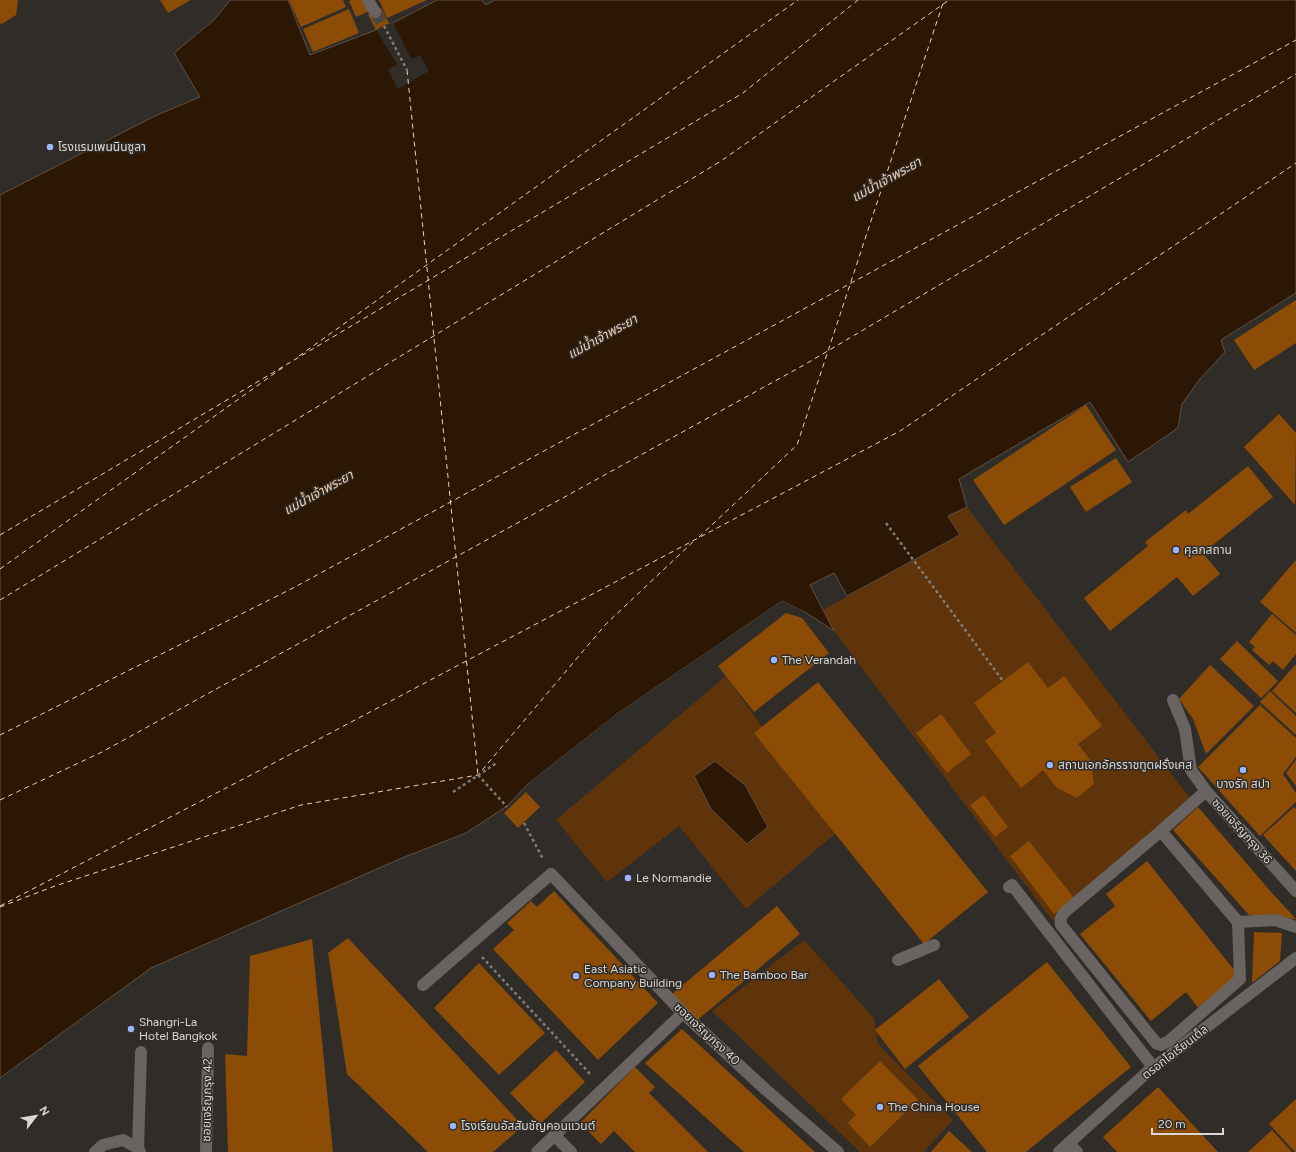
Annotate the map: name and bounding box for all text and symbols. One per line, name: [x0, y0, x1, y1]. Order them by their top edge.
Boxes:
place label: โรงแรมเพนนินซูลา: [58, 140, 146, 154]
marker: โรงแรมเพนนินซูลา: [45, 142, 55, 152]
water label: แม่น้ำเจ้าพระยา: [848, 152, 924, 205]
water label: แม่น้ำเจ้าพระยา: [564, 309, 640, 362]
water label: แม่น้ำเจ้าพระยา: [280, 465, 356, 518]
place label: ศุลกสถาน: [1184, 543, 1232, 557]
marker: ศุลกสถาน: [1171, 545, 1181, 555]
place label: The Verandah: [782, 653, 856, 667]
marker: The Verandah: [769, 655, 779, 665]
place label: สถานเอกอัครราชทูตฝรั่งเศส: [1058, 757, 1192, 772]
marker: สถานเอกอัครราชทูตฝรั่งเศส: [1045, 760, 1055, 770]
marker: บางรัก สปา: [1238, 765, 1248, 775]
place label: บางรัก สปา: [1216, 777, 1270, 791]
street label: ซอยเจริญกรุง 36: [1209, 796, 1275, 867]
place label: Le Normandie: [636, 871, 712, 885]
marker: Le Normandie: [623, 873, 633, 883]
place label: East Asiatic Company Building: [584, 962, 682, 990]
place label: The Bamboo Bar: [720, 968, 808, 982]
marker: The Bamboo Bar: [707, 970, 717, 980]
marker: East Asiatic Company Building: [571, 971, 581, 981]
street label: ซอยเจริญกรุง 40: [671, 1000, 743, 1068]
place label: Shangri-La Hotel Bangkok: [139, 1015, 217, 1043]
street label: ตรอกโอเรียนเต็ล: [1139, 1022, 1211, 1082]
marker: Shangri-La Hotel Bangkok: [126, 1024, 136, 1034]
street label: ซอยเจริญกรุง 42: [199, 1058, 215, 1142]
north arrow: [16, 1096, 56, 1136]
place label: The China House: [888, 1100, 980, 1114]
marker: The China House: [875, 1102, 885, 1112]
text: N: [36, 1104, 52, 1118]
scale bar: [1152, 1110, 1223, 1136]
text: 20 m: [1158, 1117, 1186, 1131]
place label: โรงเรียนอัสสัมชัญคอนแวนต์: [461, 1119, 595, 1133]
marker: โรงเรียนอัสสัมชัญคอนแวนต์: [448, 1121, 458, 1131]

